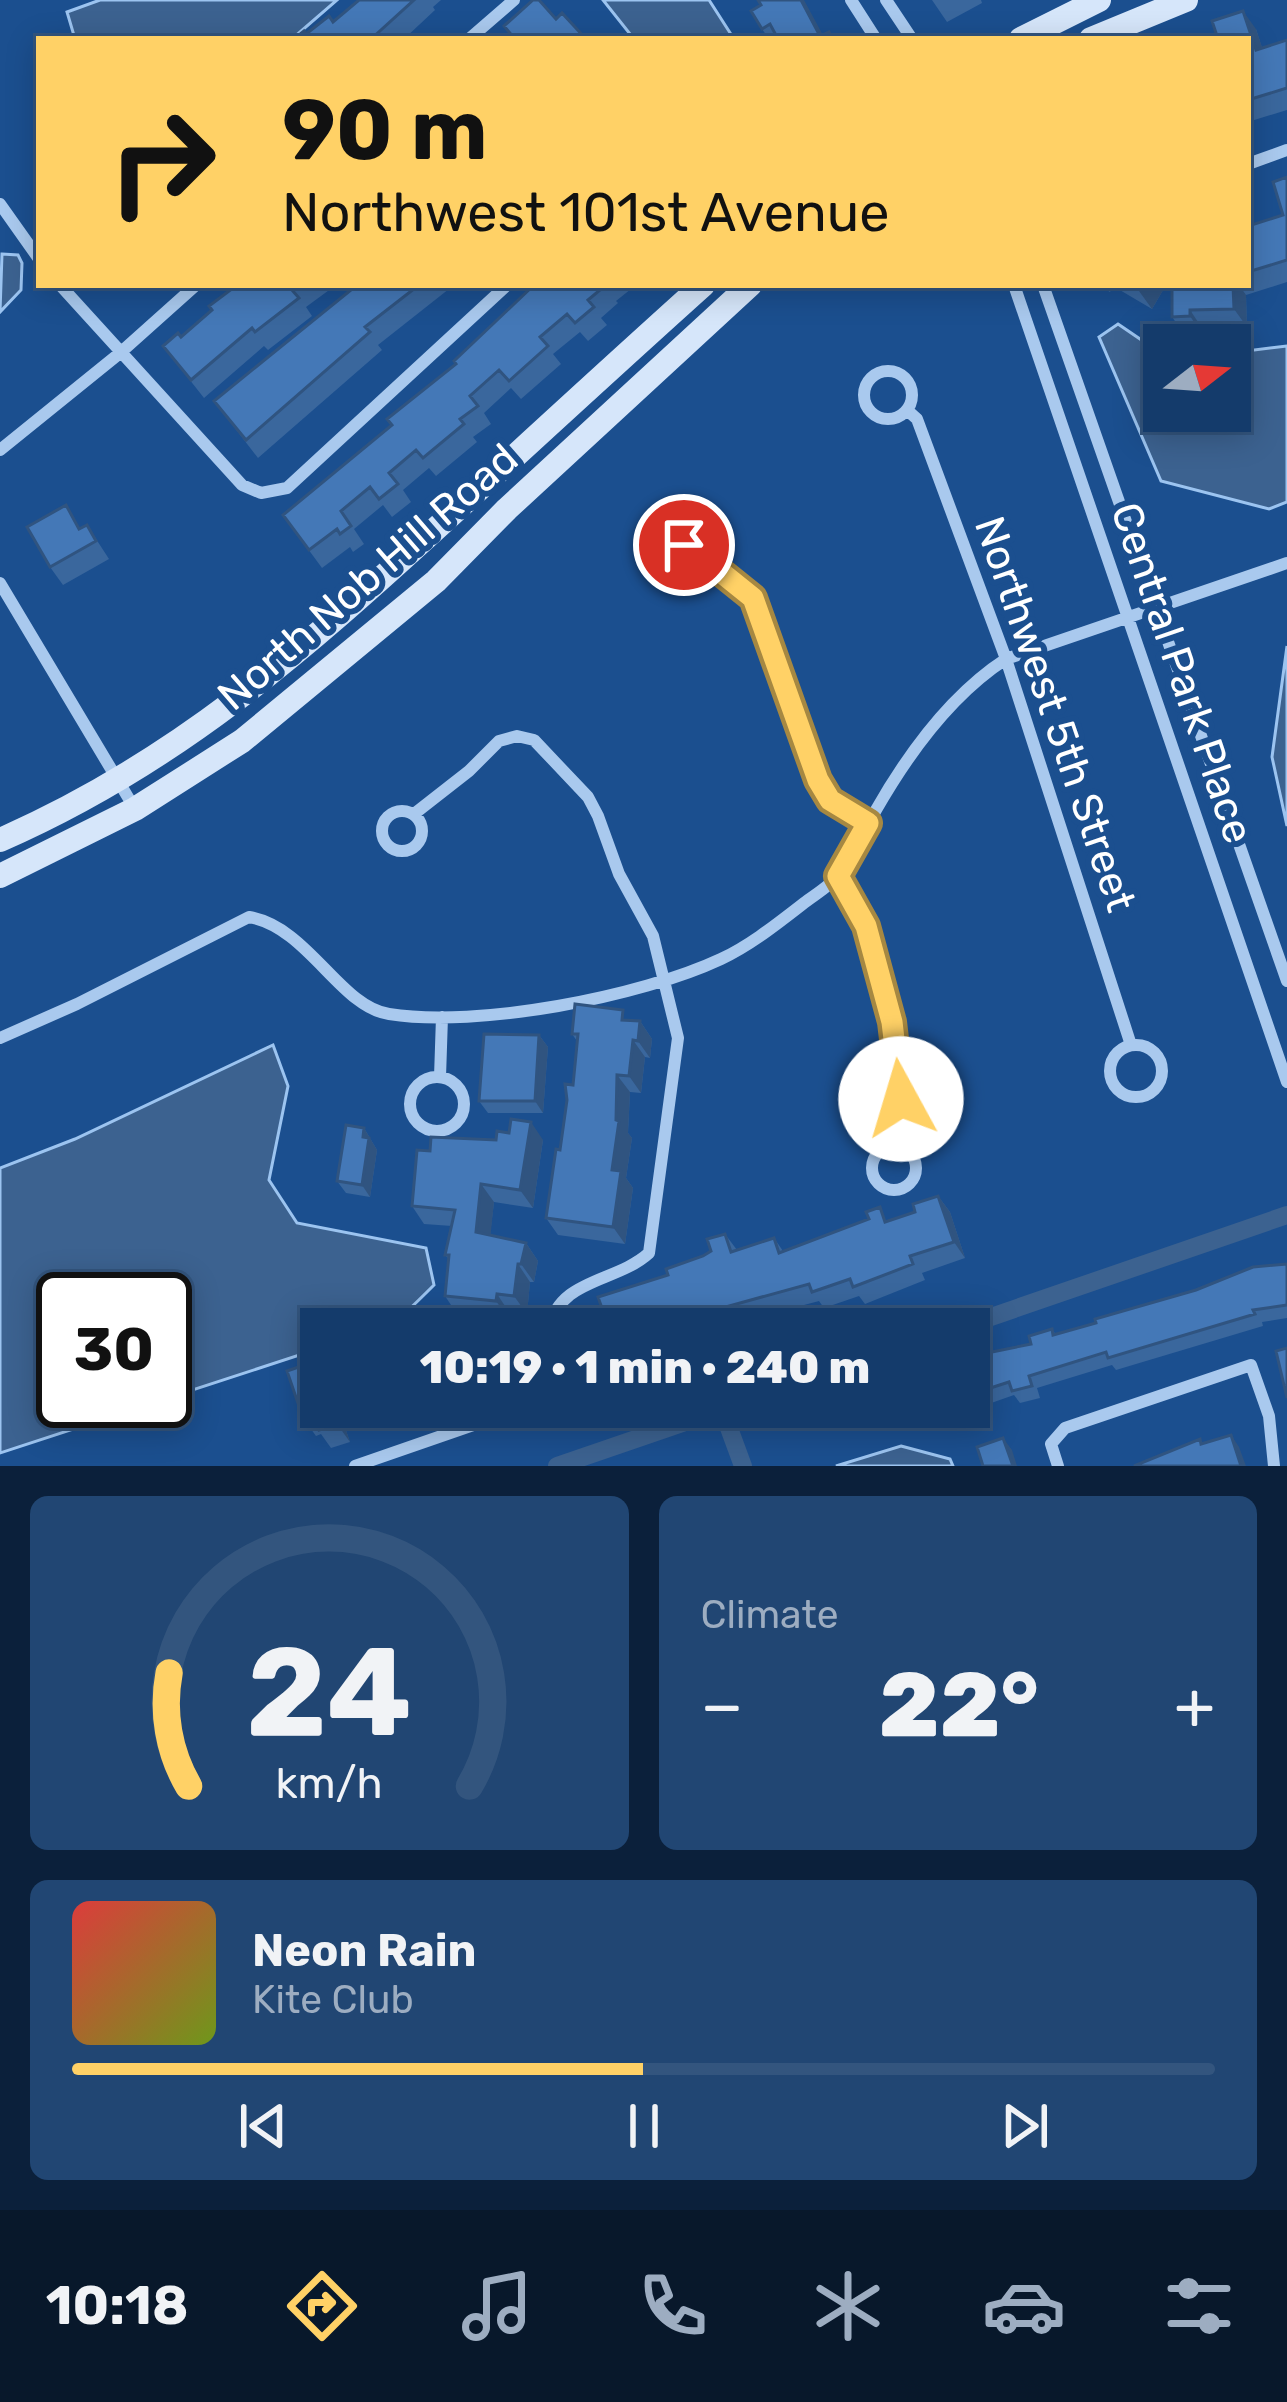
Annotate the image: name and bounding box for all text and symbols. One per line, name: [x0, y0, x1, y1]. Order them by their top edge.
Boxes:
text: 90 m: [282, 80, 488, 180]
icon: right: [84, 84, 240, 240]
text: Northwest 101st Avenue: [282, 181, 889, 245]
north arrow: [1143, 324, 1251, 432]
map controls: [1143, 324, 1251, 432]
street label: North Nob Hill Road: [208, 433, 528, 721]
pin: [633, 494, 735, 596]
street label: Central Park Place: [1100, 496, 1264, 850]
street label: Northwest 5th Street: [964, 510, 1146, 918]
icon: arrive: [651, 512, 717, 578]
position arrow: [838, 1036, 964, 1162]
speed limit sign: 30: [36, 1272, 192, 1428]
text: 10:19 · 1 min · 240 m: [420, 1341, 870, 1394]
text: Climate: [701, 1592, 839, 1638]
text: 24: [246, 1618, 412, 1766]
text: 22°: [879, 1652, 1038, 1759]
text: −: [701, 1666, 743, 1745]
text: +: [1174, 1666, 1215, 1745]
text: km/h: [276, 1758, 383, 1809]
text: Neon Rain: [252, 1924, 477, 1977]
text: Kite Club: [252, 1977, 414, 2023]
icon: previous: [230, 2093, 296, 2159]
icon: pause: [611, 2093, 677, 2159]
icon: next: [992, 2093, 1058, 2159]
icon: directions: [280, 2264, 364, 2348]
icon: music: [455, 2264, 539, 2348]
icon: phone: [631, 2264, 715, 2348]
icon: climate: [806, 2264, 890, 2348]
icon: car: [982, 2264, 1066, 2348]
icon: filters: [1157, 2264, 1241, 2348]
text: 10:18: [46, 2274, 188, 2338]

